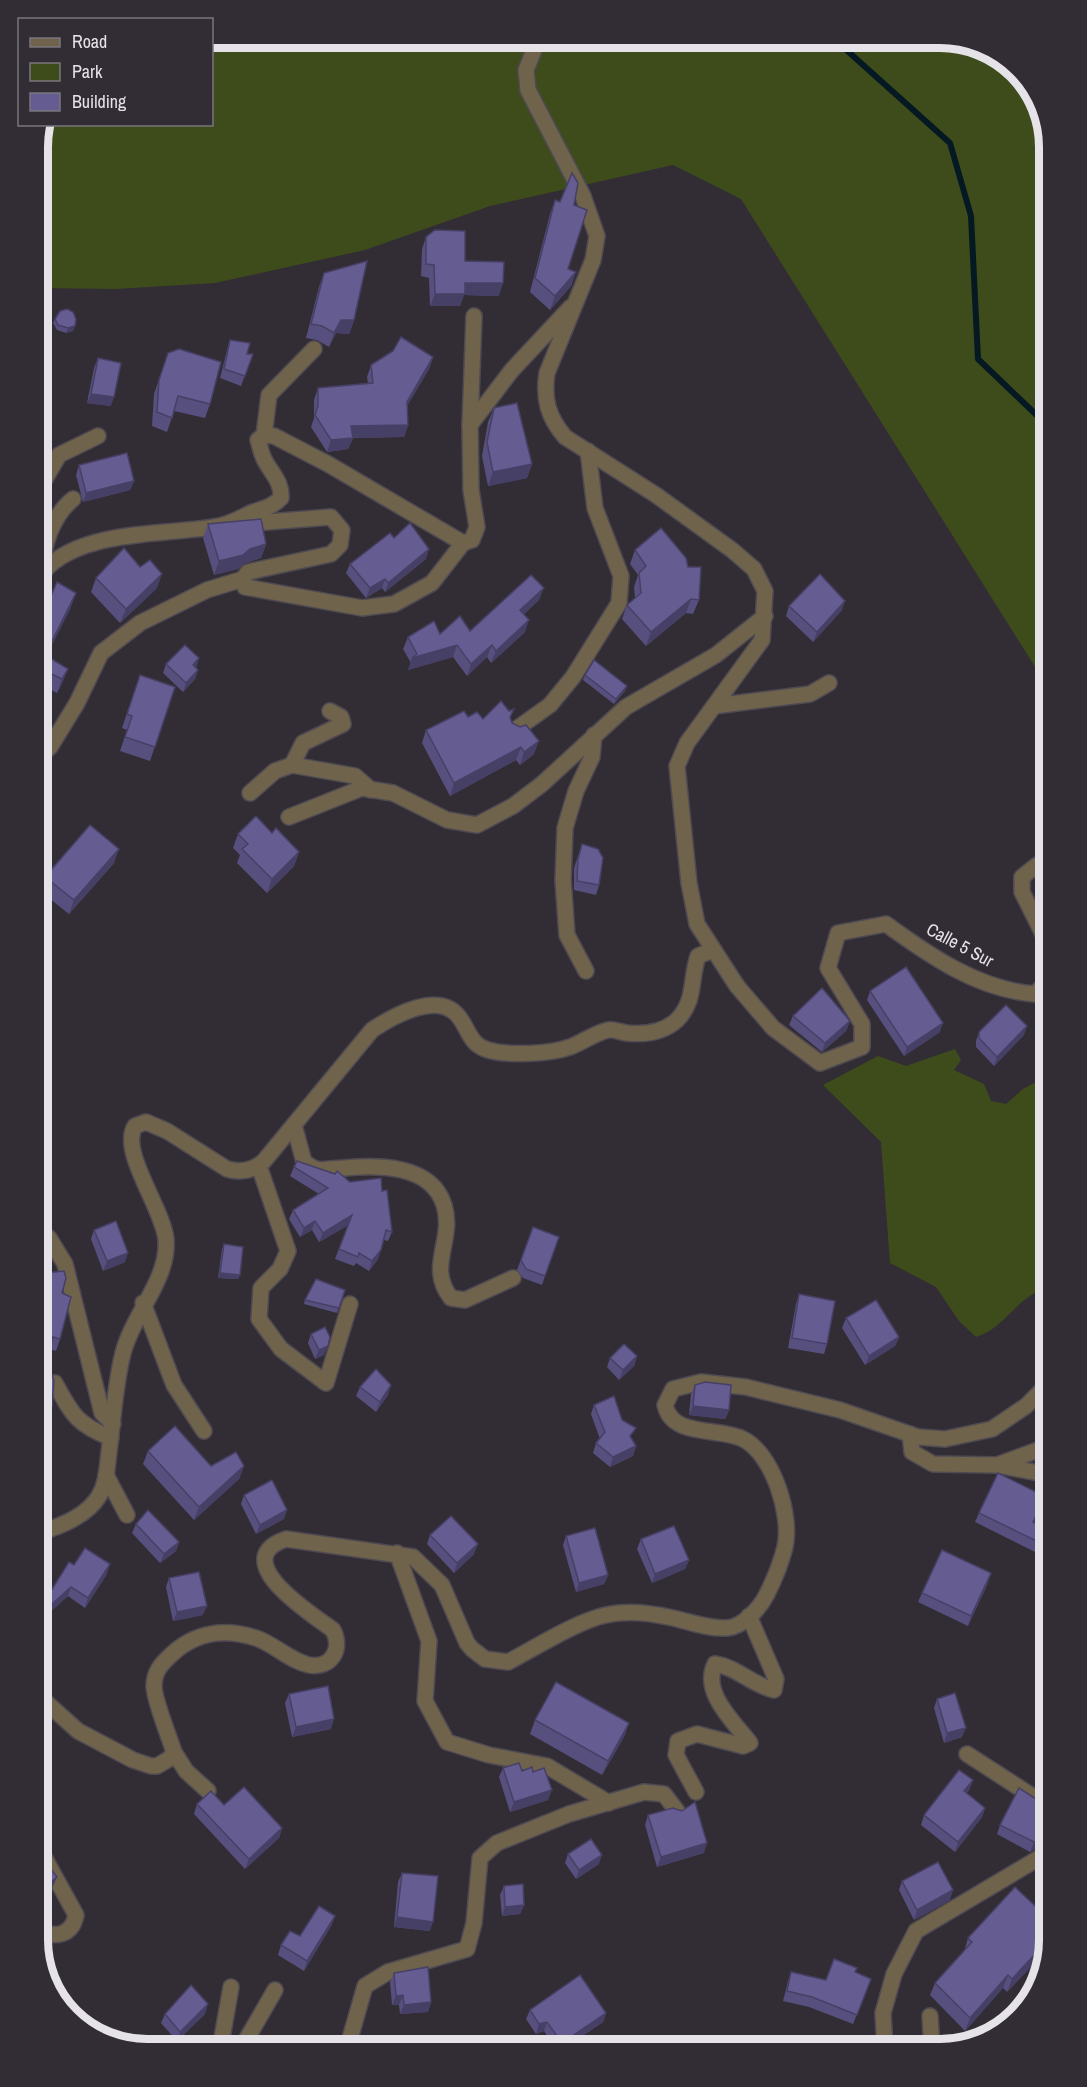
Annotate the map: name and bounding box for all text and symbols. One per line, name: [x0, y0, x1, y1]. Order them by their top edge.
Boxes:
legend: [18, 18, 213, 126]
text: Road: [72, 29, 107, 54]
text: Park: [72, 59, 103, 84]
text: Building: [72, 89, 127, 114]
street label: Calle 5 Sur: [922, 916, 998, 973]

